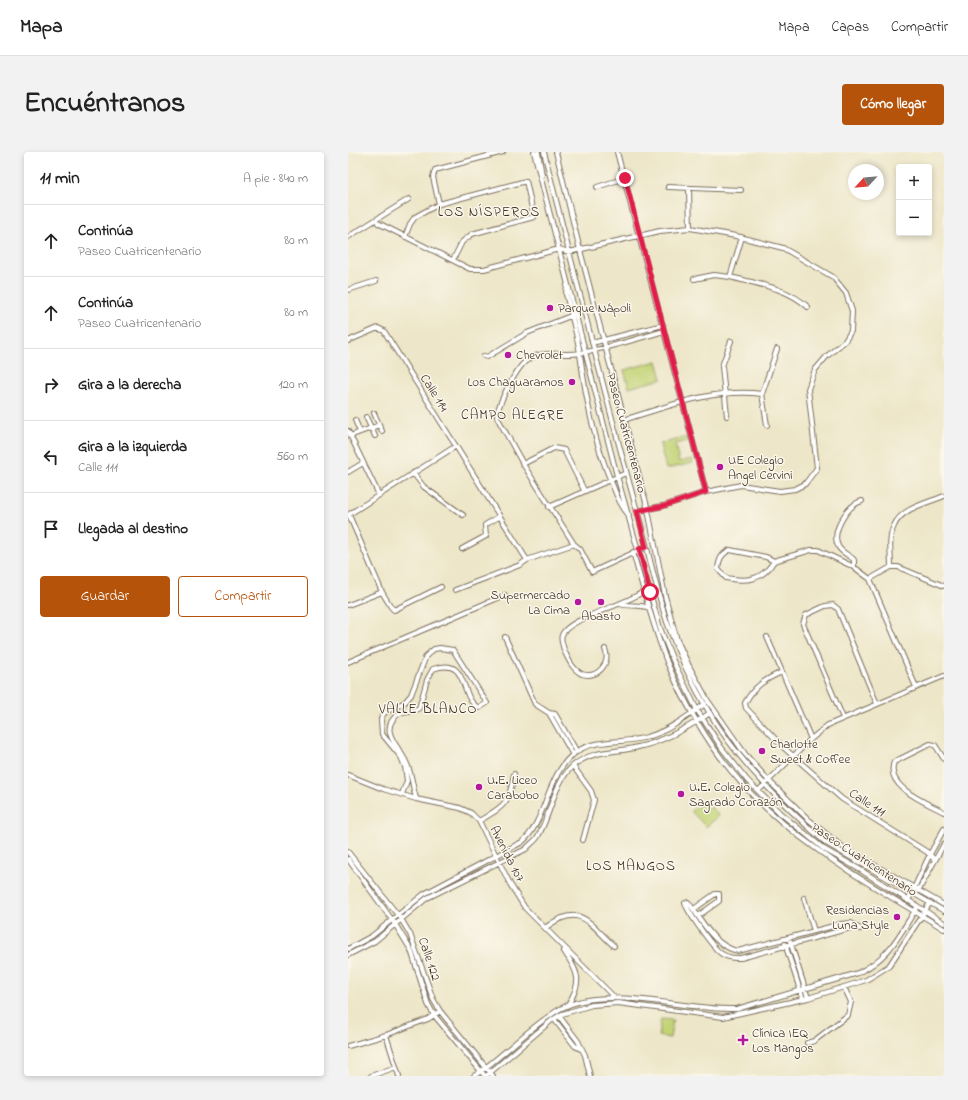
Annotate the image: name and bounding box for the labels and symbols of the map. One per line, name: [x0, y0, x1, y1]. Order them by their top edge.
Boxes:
north arrow: [848, 164, 884, 200]
route end: [616, 169, 634, 187]
district label: LOS NÍSPEROS: [438, 202, 540, 223]
place label: Parque Nápoli: [558, 299, 631, 318]
marker: Parque Nápoli: [545, 303, 555, 313]
place label: Chevrolet: [516, 346, 564, 365]
marker: Chevrolet: [503, 350, 513, 360]
street label: Calle 114: [415, 370, 453, 416]
street label: Paseo Cuatricentenario: [601, 371, 651, 495]
place label: Los Chaguaramos: [467, 373, 564, 393]
marker: Los Chaguaramos: [567, 377, 577, 387]
district label: CAMPO ALEGRE: [461, 405, 565, 426]
place label: UE Colegio Angel Cervini: [728, 451, 793, 486]
marker: UE Colegio Angel Cervini: [715, 462, 725, 472]
route start: [641, 583, 659, 601]
place label: Supermercado La Cima: [491, 586, 570, 620]
marker: Supermercado La Cima: [573, 597, 583, 607]
marker: Abasto: [596, 597, 606, 607]
place label: Abasto: [581, 607, 621, 626]
district label: VALLE BLANCO: [378, 699, 477, 720]
place label: Charlotte Sweet & Coffee: [770, 735, 850, 769]
marker: Charlotte Sweet & Coffee: [757, 746, 767, 756]
place label: U.E. Liceo Carabobo: [487, 771, 539, 805]
place label: U.E. Colegio Sagrado Corazón: [689, 778, 782, 813]
marker: U.E. Liceo Carabobo: [474, 782, 484, 792]
street label: Calle 111: [845, 784, 889, 822]
marker: U.E. Colegio Sagrado Corazón: [676, 789, 686, 799]
street label: Paseo Cuatricentenario: [807, 818, 921, 902]
street label: Avenida 107: [485, 823, 530, 886]
district label: LOS MANGOS: [586, 856, 676, 877]
place label: Residencias Luna Style: [826, 901, 889, 936]
marker: Residencias Luna Style: [892, 912, 902, 922]
street label: Calle 122: [413, 935, 445, 984]
place label: Clínica IEQ Los Mangos: [752, 1024, 814, 1059]
marker: Clínica IEQ Los Mangos: [737, 1034, 749, 1046]

